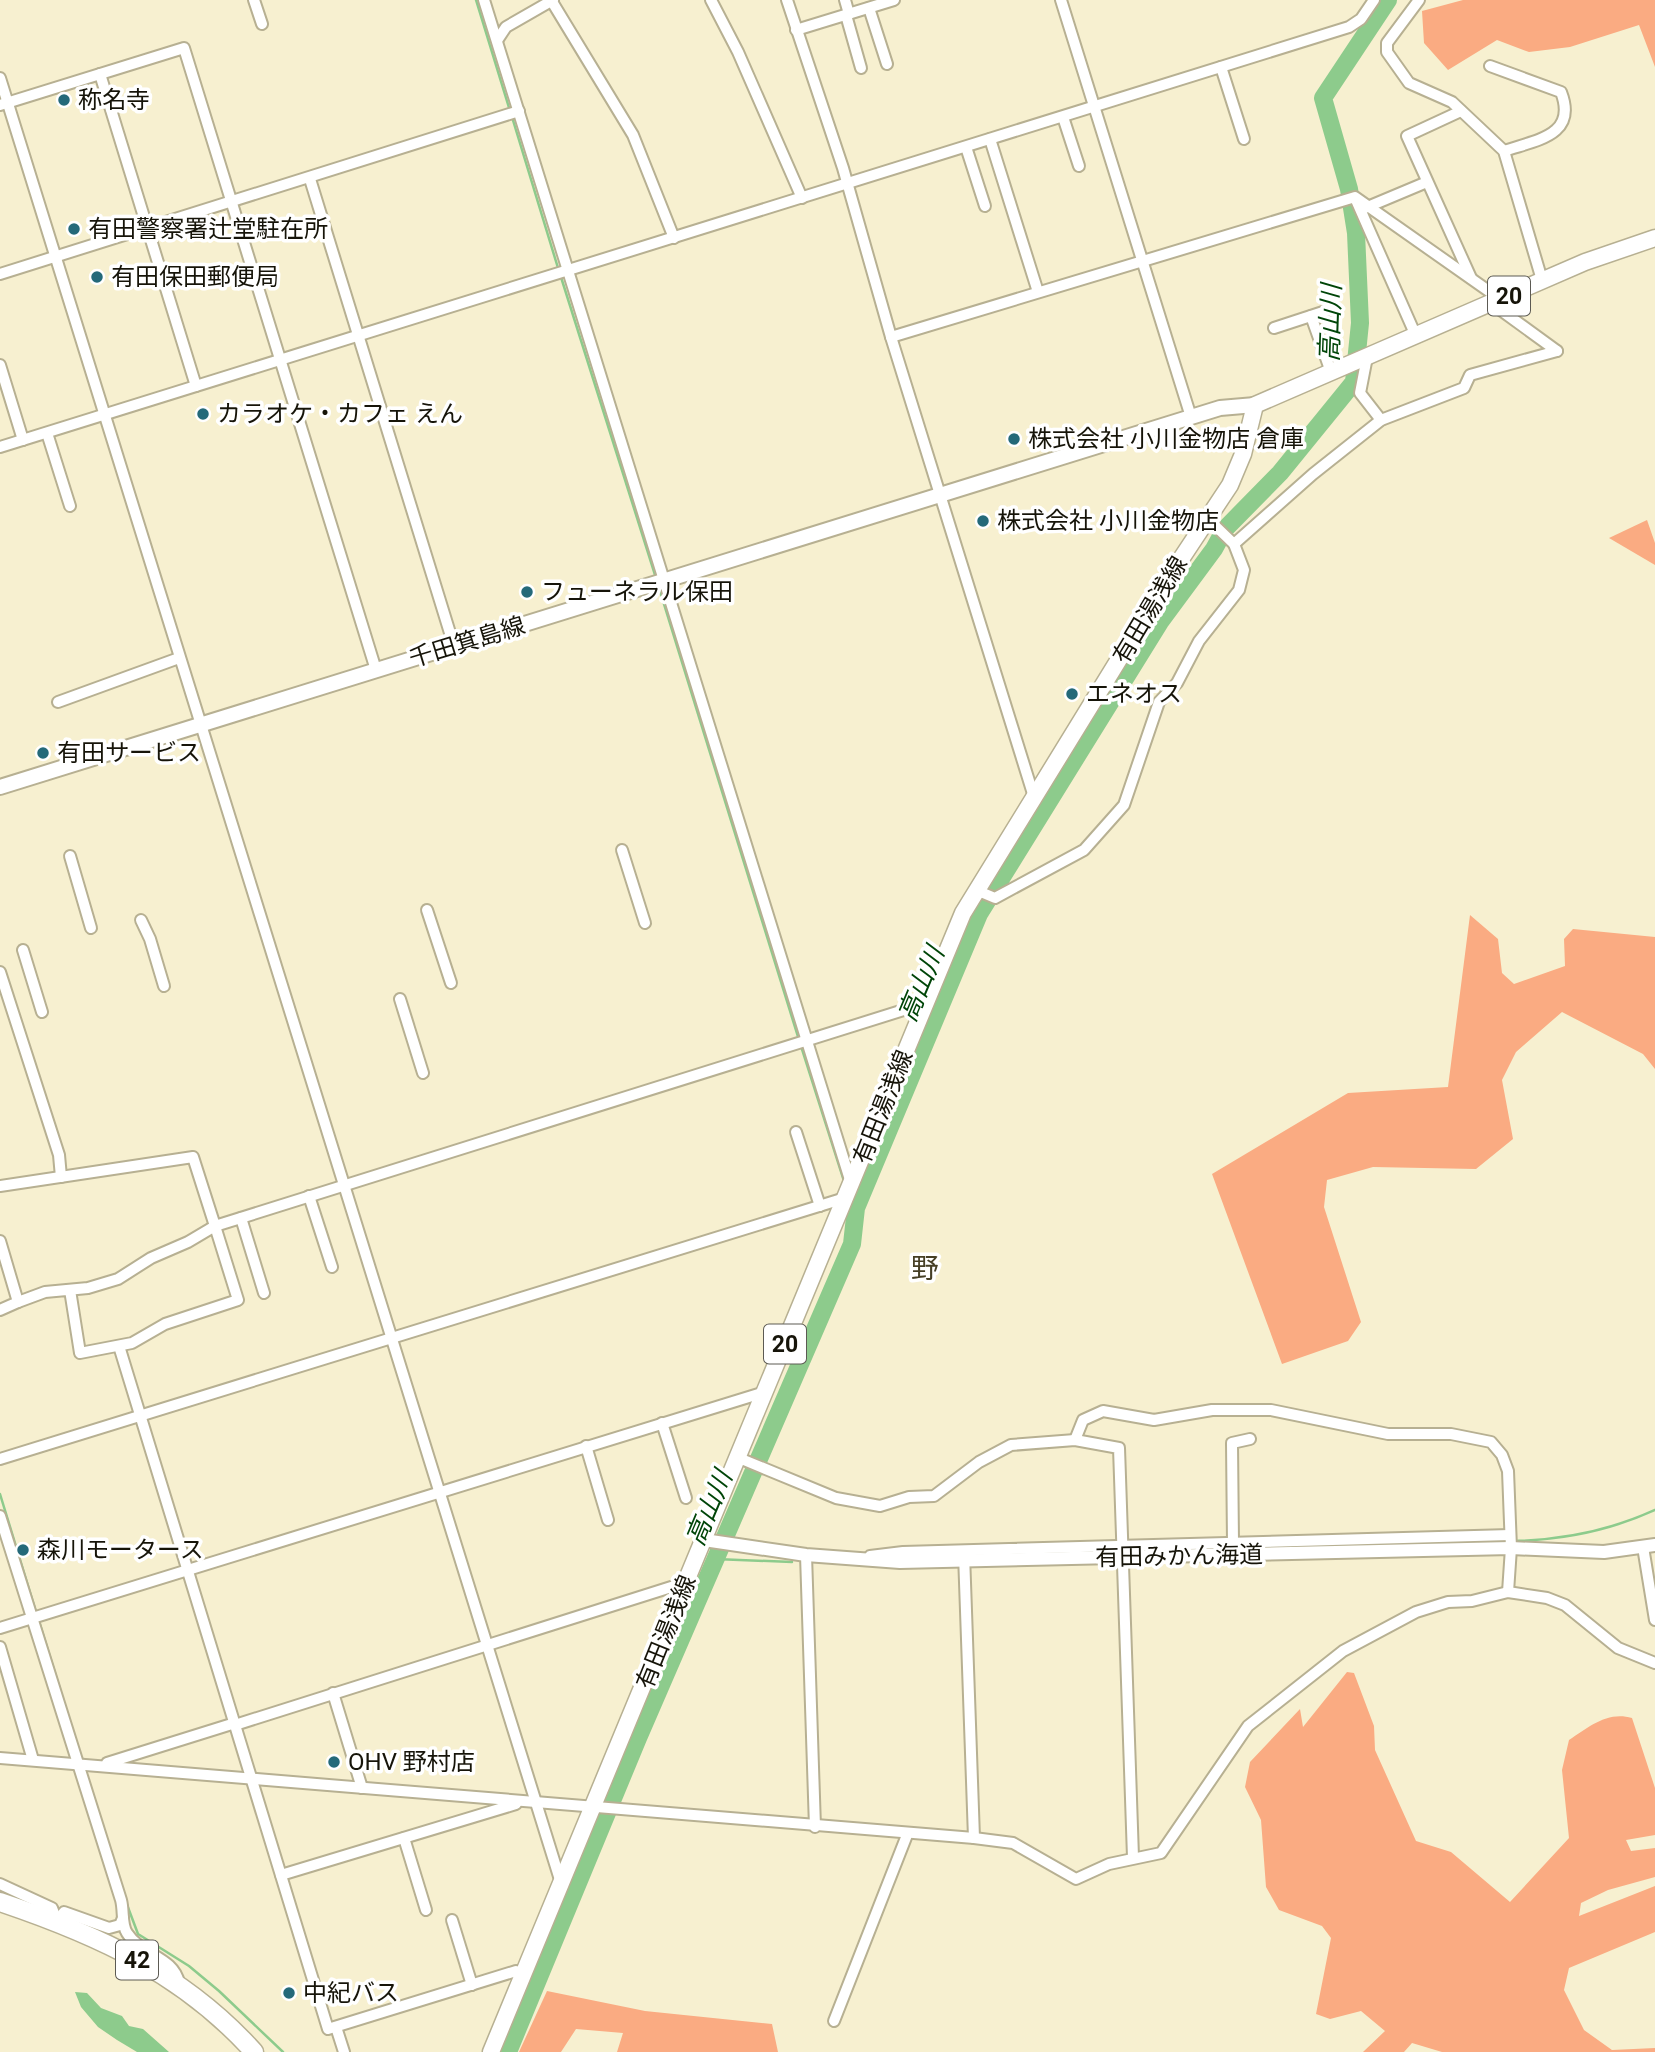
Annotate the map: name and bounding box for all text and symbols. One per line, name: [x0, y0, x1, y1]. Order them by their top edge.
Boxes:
place label: 称名寺: [78, 86, 150, 114]
marker: 称名寺: [56, 92, 72, 108]
place label: 有田警察署辻堂駐在所: [88, 215, 328, 243]
marker: 有田警察署辻堂駐在所: [66, 221, 82, 237]
place label: 有田保田郵便局: [111, 263, 279, 291]
marker: 有田保田郵便局: [89, 269, 105, 285]
road number: 20: [1488, 276, 1530, 316]
water label: 高山川: [1314, 281, 1346, 363]
place label: カラオケ・カフェ えん: [217, 400, 463, 428]
marker: カラオケ・カフェ えん: [195, 406, 211, 422]
place label: 株式会社 小川金物店 倉庫: [1028, 425, 1304, 453]
marker: 株式会社 小川金物店 倉庫: [1006, 431, 1022, 447]
place label: 株式会社 小川金物店: [997, 507, 1219, 535]
marker: 株式会社 小川金物店: [975, 513, 991, 529]
street label: 有田湯浅線: [1107, 551, 1193, 669]
place label: フューネラル保田: [541, 578, 733, 606]
marker: フューネラル保田: [519, 584, 535, 600]
street label: 千田箕島線: [406, 611, 528, 673]
place label: エネオス: [1086, 680, 1182, 708]
marker: エネオス: [1064, 686, 1080, 702]
place label: 有田サービス: [57, 739, 201, 767]
marker: 有田サービス: [35, 745, 51, 761]
water label: 高山川: [892, 939, 951, 1026]
street label: 有田湯浅線: [848, 1046, 918, 1168]
district label: 野: [911, 1252, 939, 1285]
road number: 20: [764, 1324, 806, 1364]
water label: 高山川: [680, 1463, 739, 1550]
place label: 森川モータース: [37, 1536, 204, 1564]
street label: 有田みかん海道: [1095, 1541, 1263, 1571]
marker: 森川モータース: [15, 1542, 31, 1558]
street label: 有田湯浅線: [631, 1571, 701, 1693]
place label: OHV 野村店: [348, 1748, 475, 1776]
marker: OHV 野村店: [326, 1754, 342, 1770]
road number: 42: [116, 1940, 158, 1980]
place label: 中紀バス: [303, 1979, 399, 2007]
marker: 中紀バス: [281, 1985, 297, 2001]

